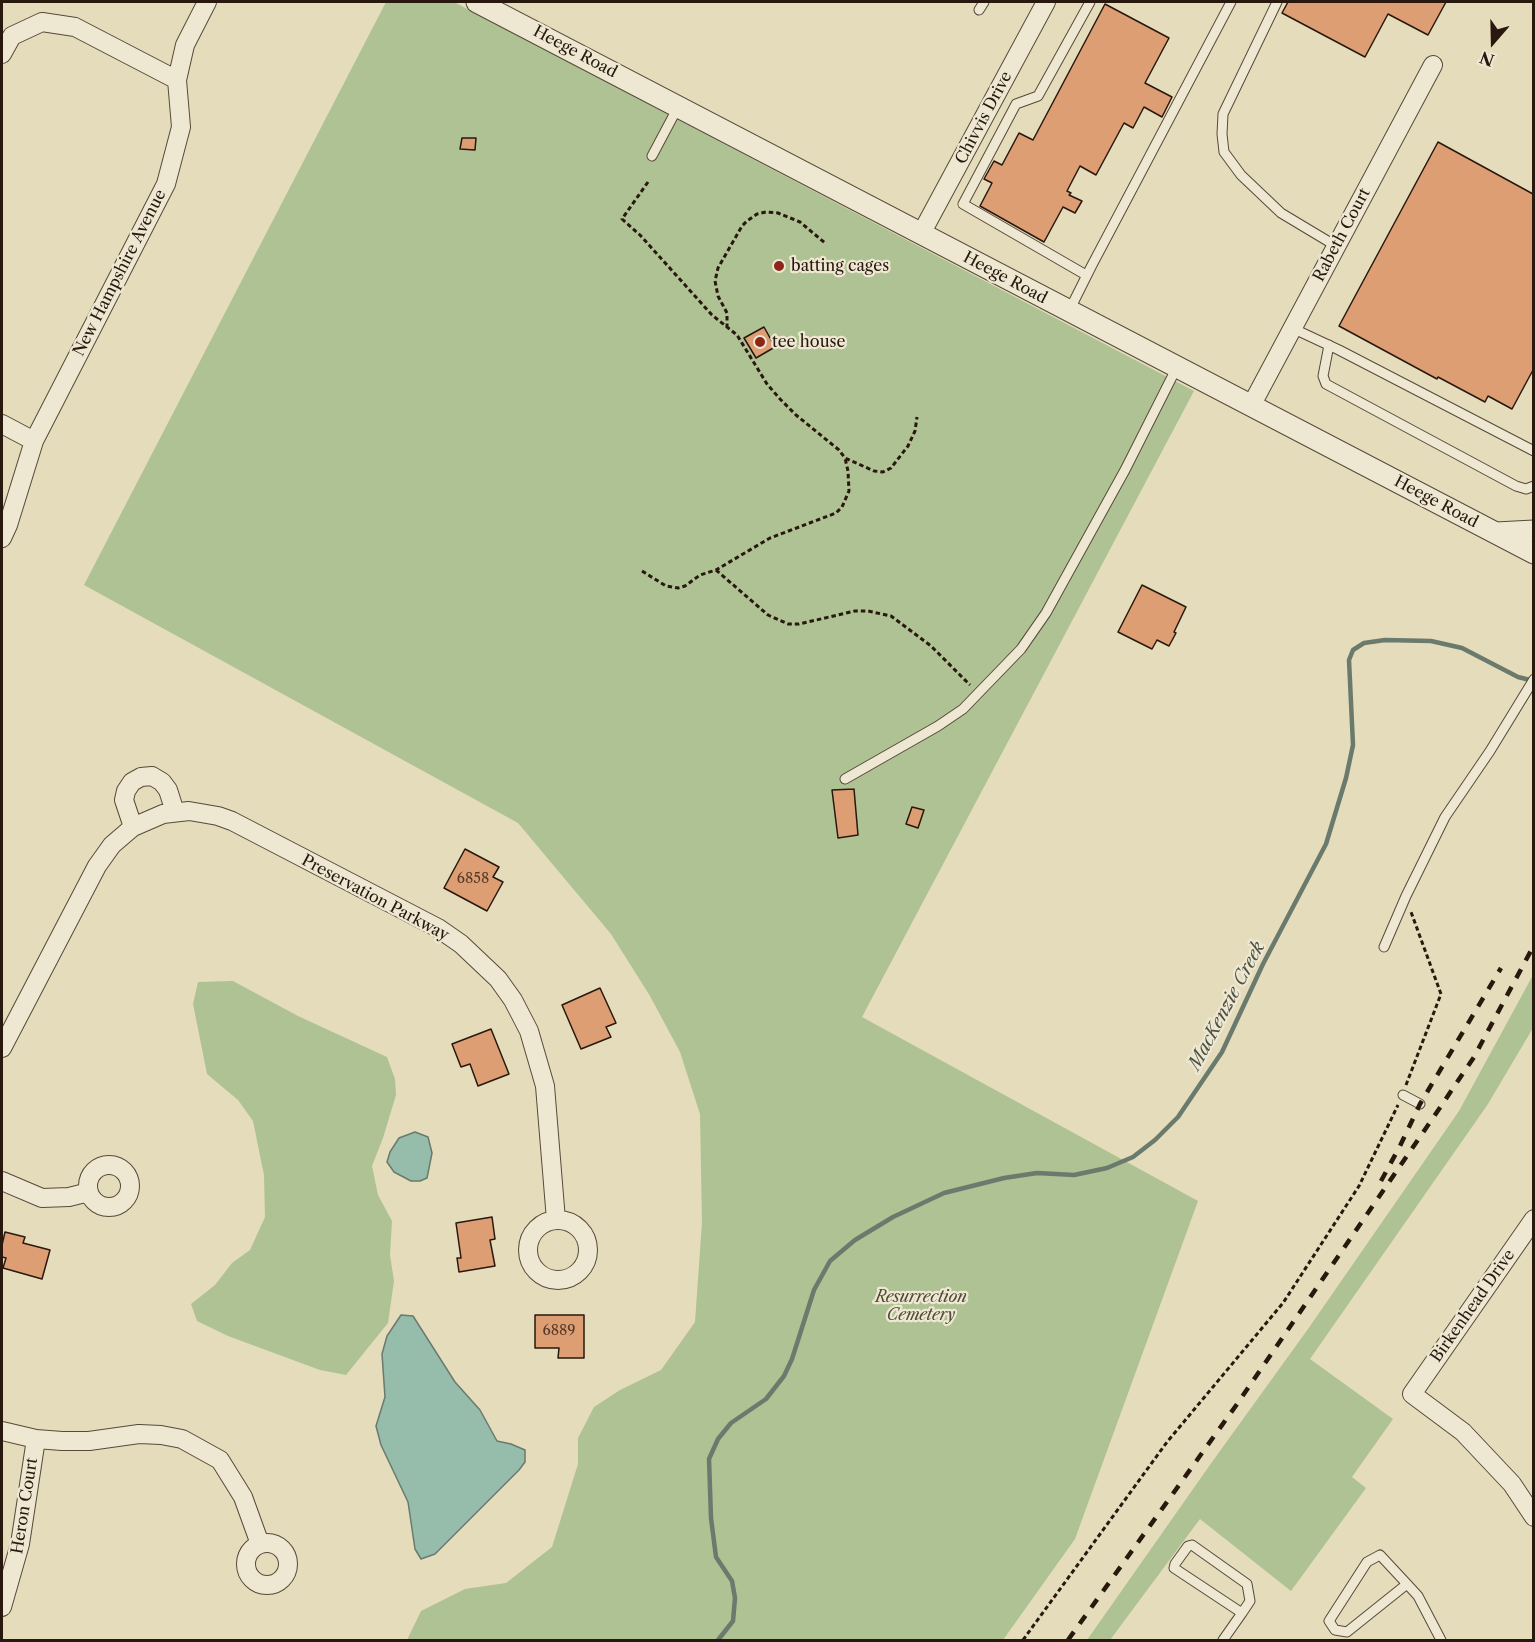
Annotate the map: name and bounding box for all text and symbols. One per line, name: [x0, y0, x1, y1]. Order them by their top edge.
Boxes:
north arrow: [1463, 12, 1523, 72]
street label: Heege Road: [530, 22, 620, 82]
text: N: [1477, 47, 1497, 71]
street label: Chivvis Drive: [952, 68, 1016, 168]
street label: Rabeth Court: [1309, 185, 1375, 285]
street label: New Hampshire Avenue: [70, 187, 170, 359]
street label: Heege Road: [960, 248, 1050, 308]
place label: batting cages: [791, 256, 889, 276]
marker: batting cages: [772, 259, 786, 273]
place label: tee house: [772, 332, 845, 352]
marker: tee house: [753, 335, 767, 349]
street label: Heege Road: [1391, 472, 1481, 532]
street label: Preservation Parkway: [298, 851, 452, 945]
house number: 6858: [457, 871, 489, 887]
water label: MacKenzie Creek: [1184, 938, 1270, 1074]
street label: Birkenhead Drive: [1427, 1246, 1519, 1366]
park label: Resurrection Cemetery: [875, 1287, 967, 1325]
house number: 6889: [543, 1323, 575, 1339]
street label: Heron Court: [8, 1456, 42, 1556]

